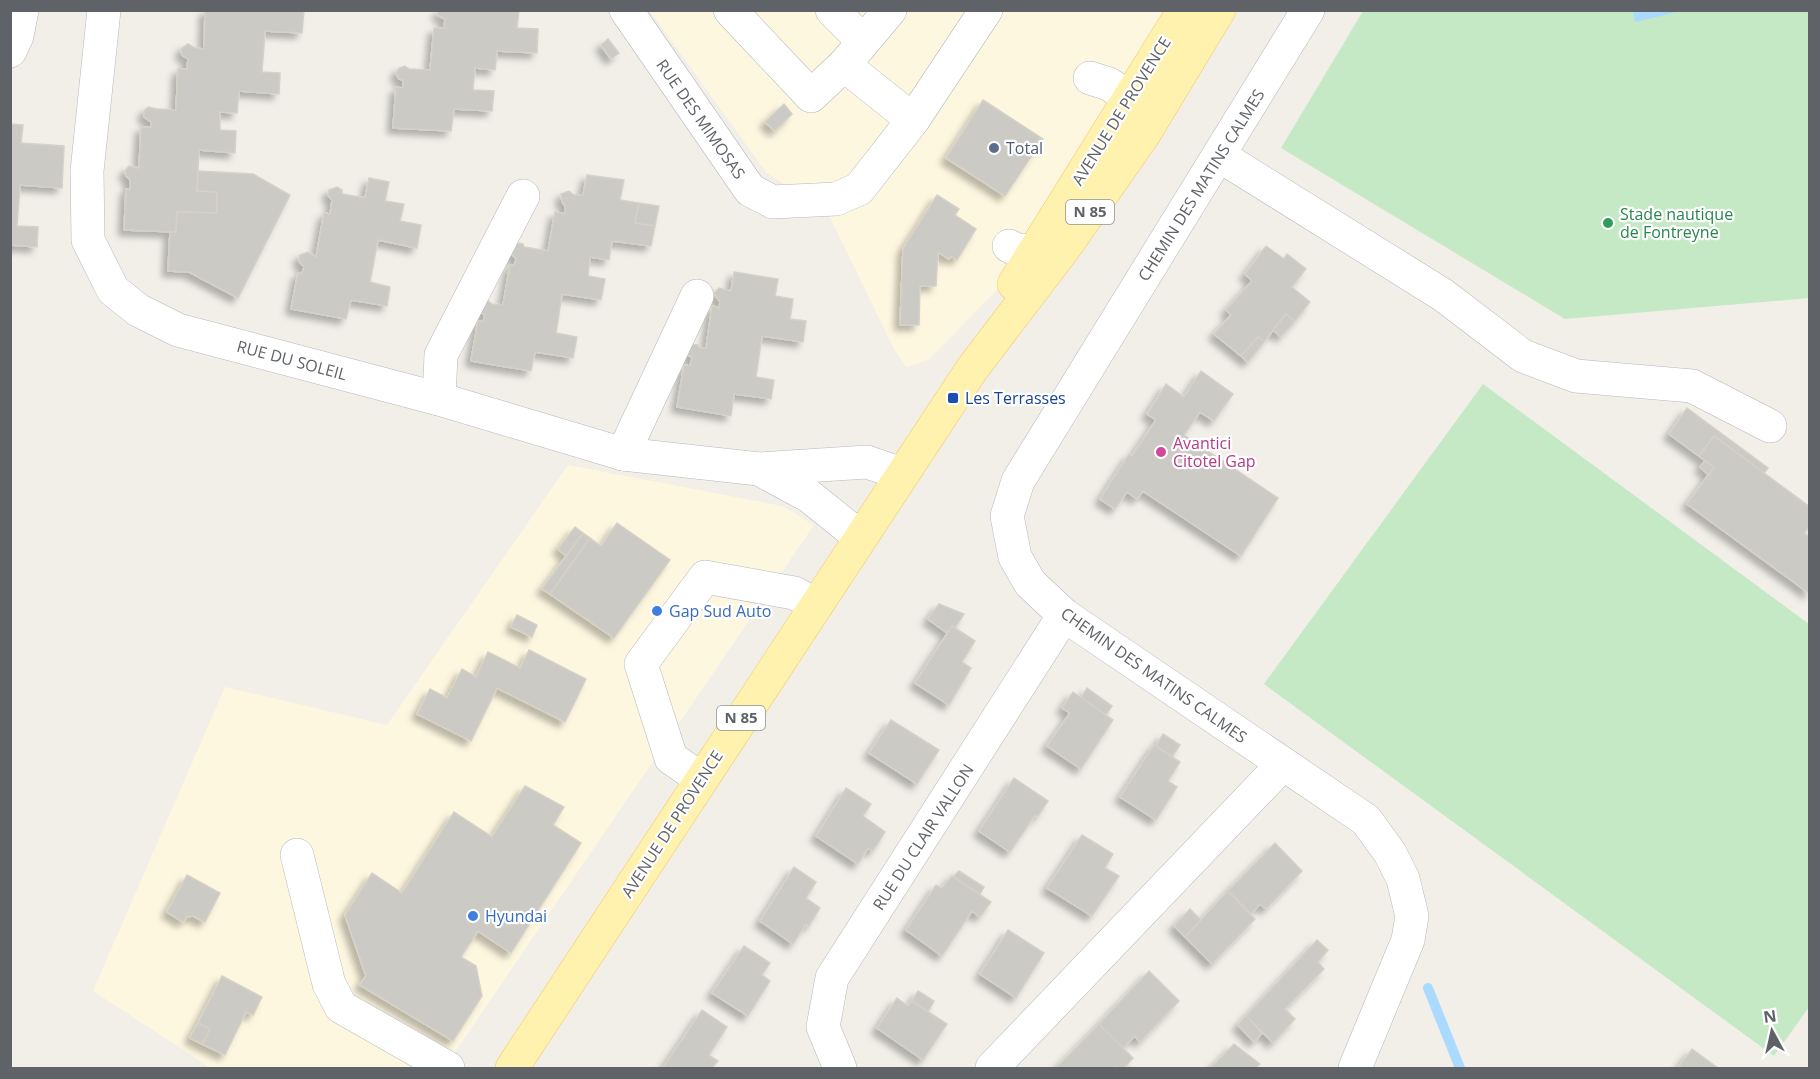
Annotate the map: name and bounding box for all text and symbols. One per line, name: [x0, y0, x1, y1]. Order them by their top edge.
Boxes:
street label: AVENUE DE PROVENCE: [1066, 33, 1176, 189]
street label: RUE DES MIMOSAS: [651, 55, 751, 183]
street label: CHEMIN DES MATINS CALMES: [1133, 85, 1269, 285]
place label: Total: [1006, 137, 1043, 159]
marker: Total: [987, 141, 1001, 155]
road number: N 85: [1066, 200, 1114, 224]
place label: Stade nautique de Fontreyne: [1620, 203, 1733, 243]
marker: Stade nautique de Fontreyne: [1601, 216, 1615, 230]
street label: RUE DU SOLEIL: [234, 335, 350, 385]
place label: Les Terrasses: [965, 387, 1066, 409]
marker: Les Terrasses: [946, 391, 960, 405]
place label: Avantici Citotel Gap: [1173, 432, 1256, 472]
marker: Avantici Citotel Gap: [1154, 445, 1168, 459]
place label: Gap Sud Auto: [669, 600, 771, 622]
street label: CHEMIN DES MATINS CALMES: [1057, 602, 1252, 748]
marker: Gap Sud Auto: [650, 604, 664, 618]
road number: N 85: [717, 706, 765, 730]
street label: AVENUE DE PROVENCE: [616, 746, 728, 902]
street label: RUE DU CLAIR VALLON: [868, 760, 978, 914]
place label: Hyundai: [485, 905, 547, 927]
marker: Hyundai: [466, 909, 480, 923]
north arrow: [1742, 1001, 1802, 1061]
text: N: [1762, 1004, 1778, 1028]

